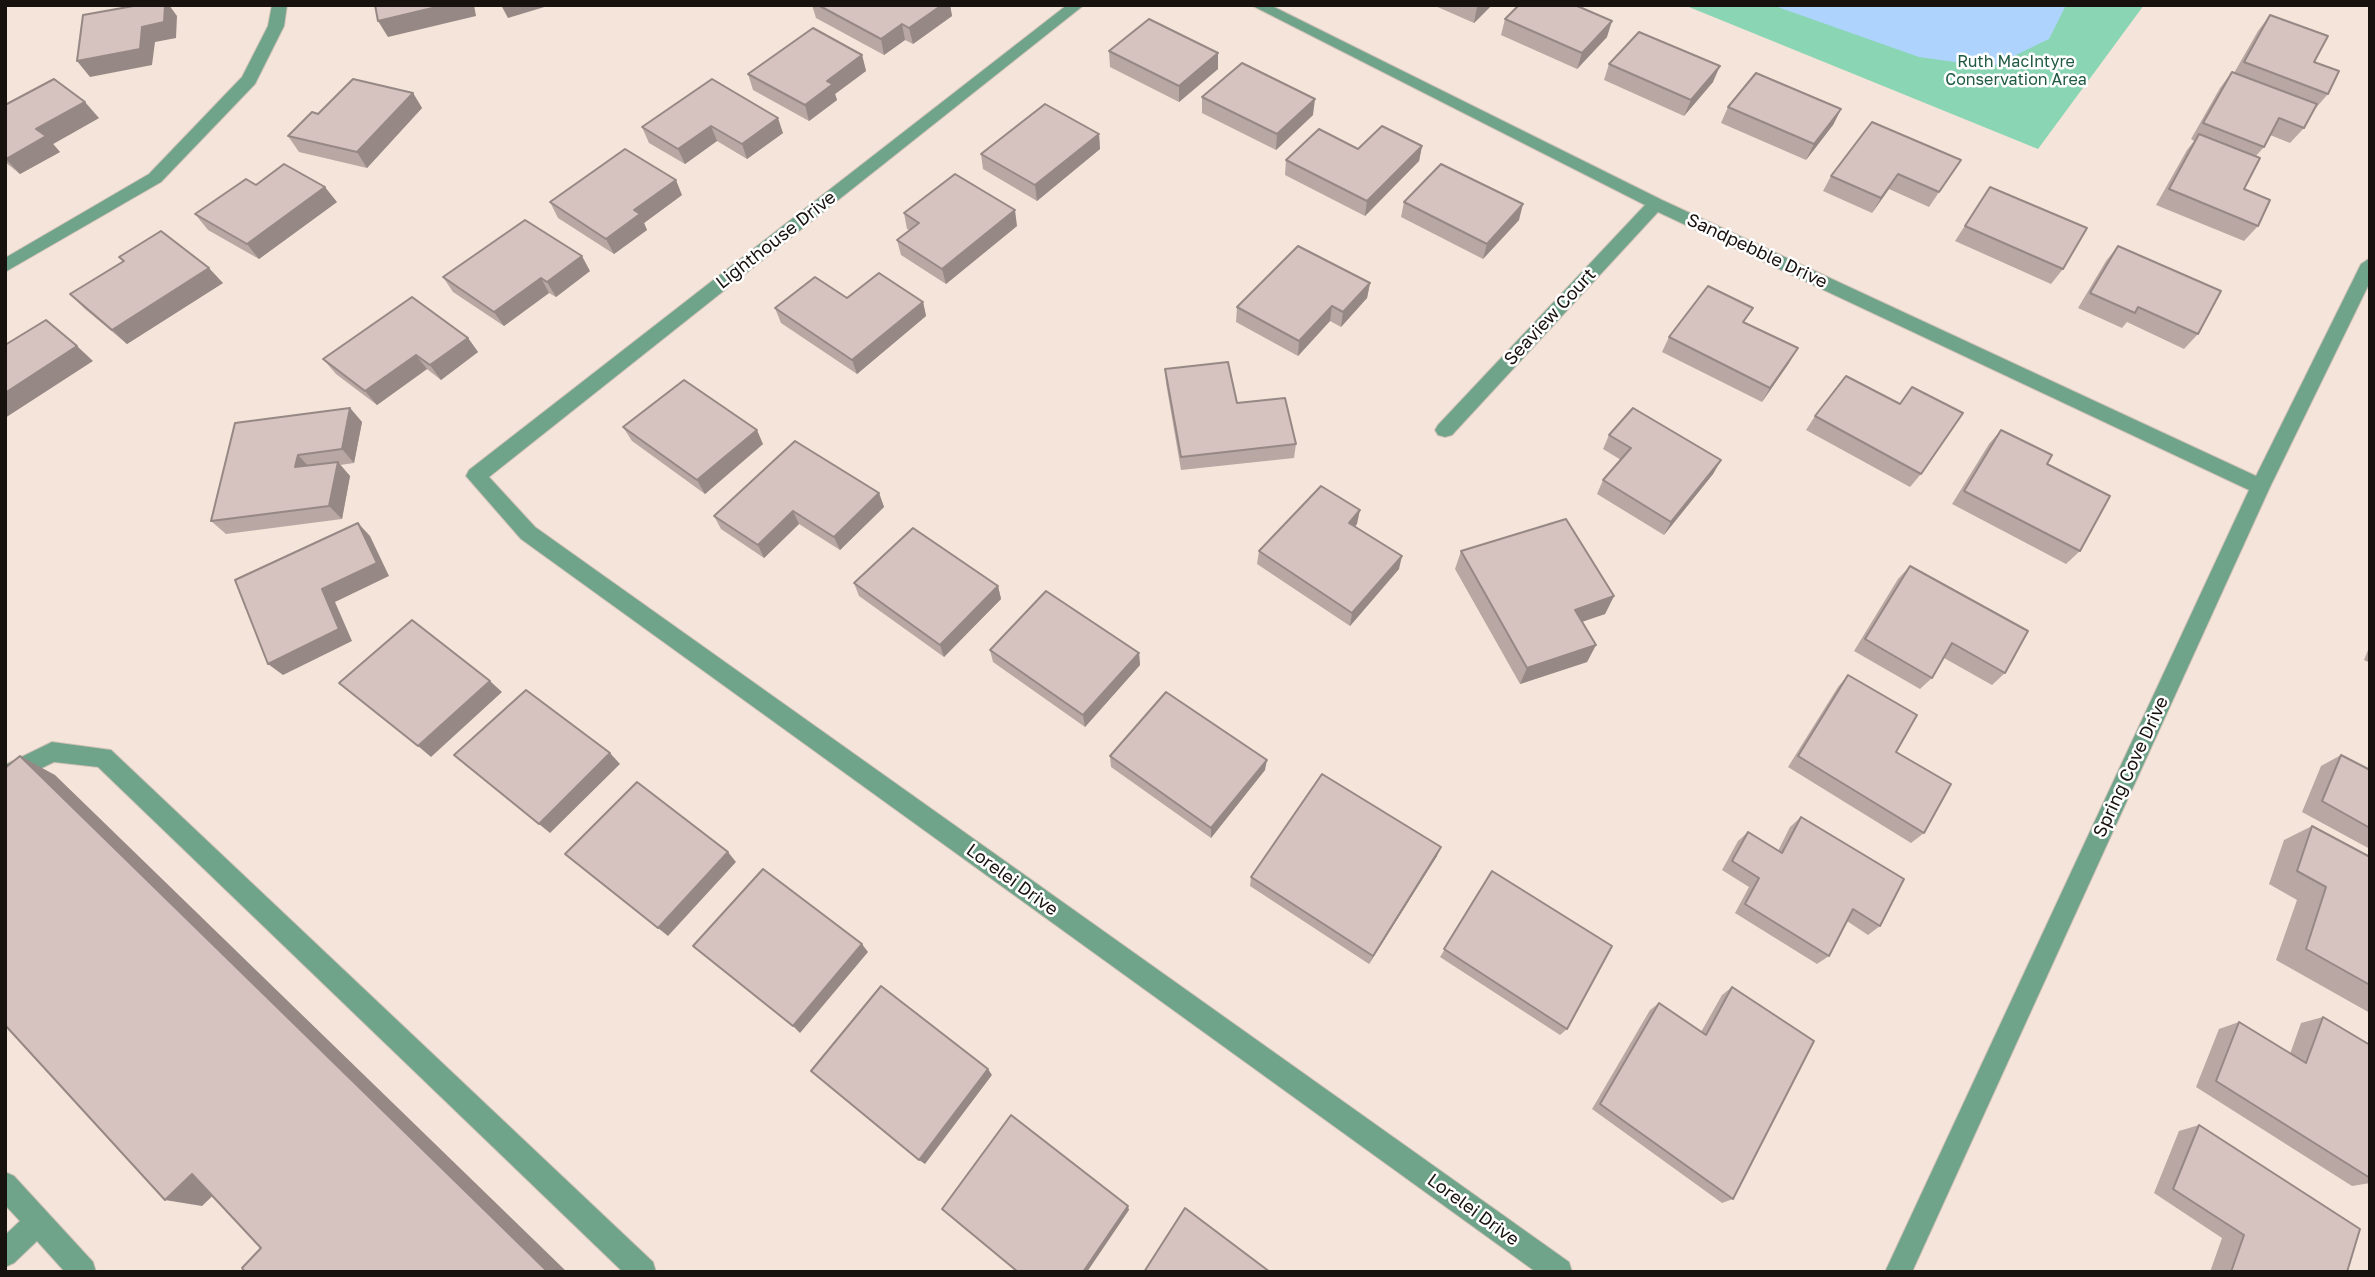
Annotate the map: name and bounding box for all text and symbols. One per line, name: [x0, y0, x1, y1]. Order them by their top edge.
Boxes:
park label: Ruth MacIntyre Conservation Area: [1945, 52, 2087, 90]
street label: Lighthouse Drive: [712, 187, 840, 293]
street label: Sandpebble Drive: [1683, 209, 1831, 293]
street label: Seaview Court: [1500, 264, 1600, 370]
street label: Spring Cove Drive: [2089, 693, 2173, 841]
street label: Lorelei Drive: [962, 839, 1062, 921]
street label: Lorelei Drive: [1423, 1169, 1523, 1251]

